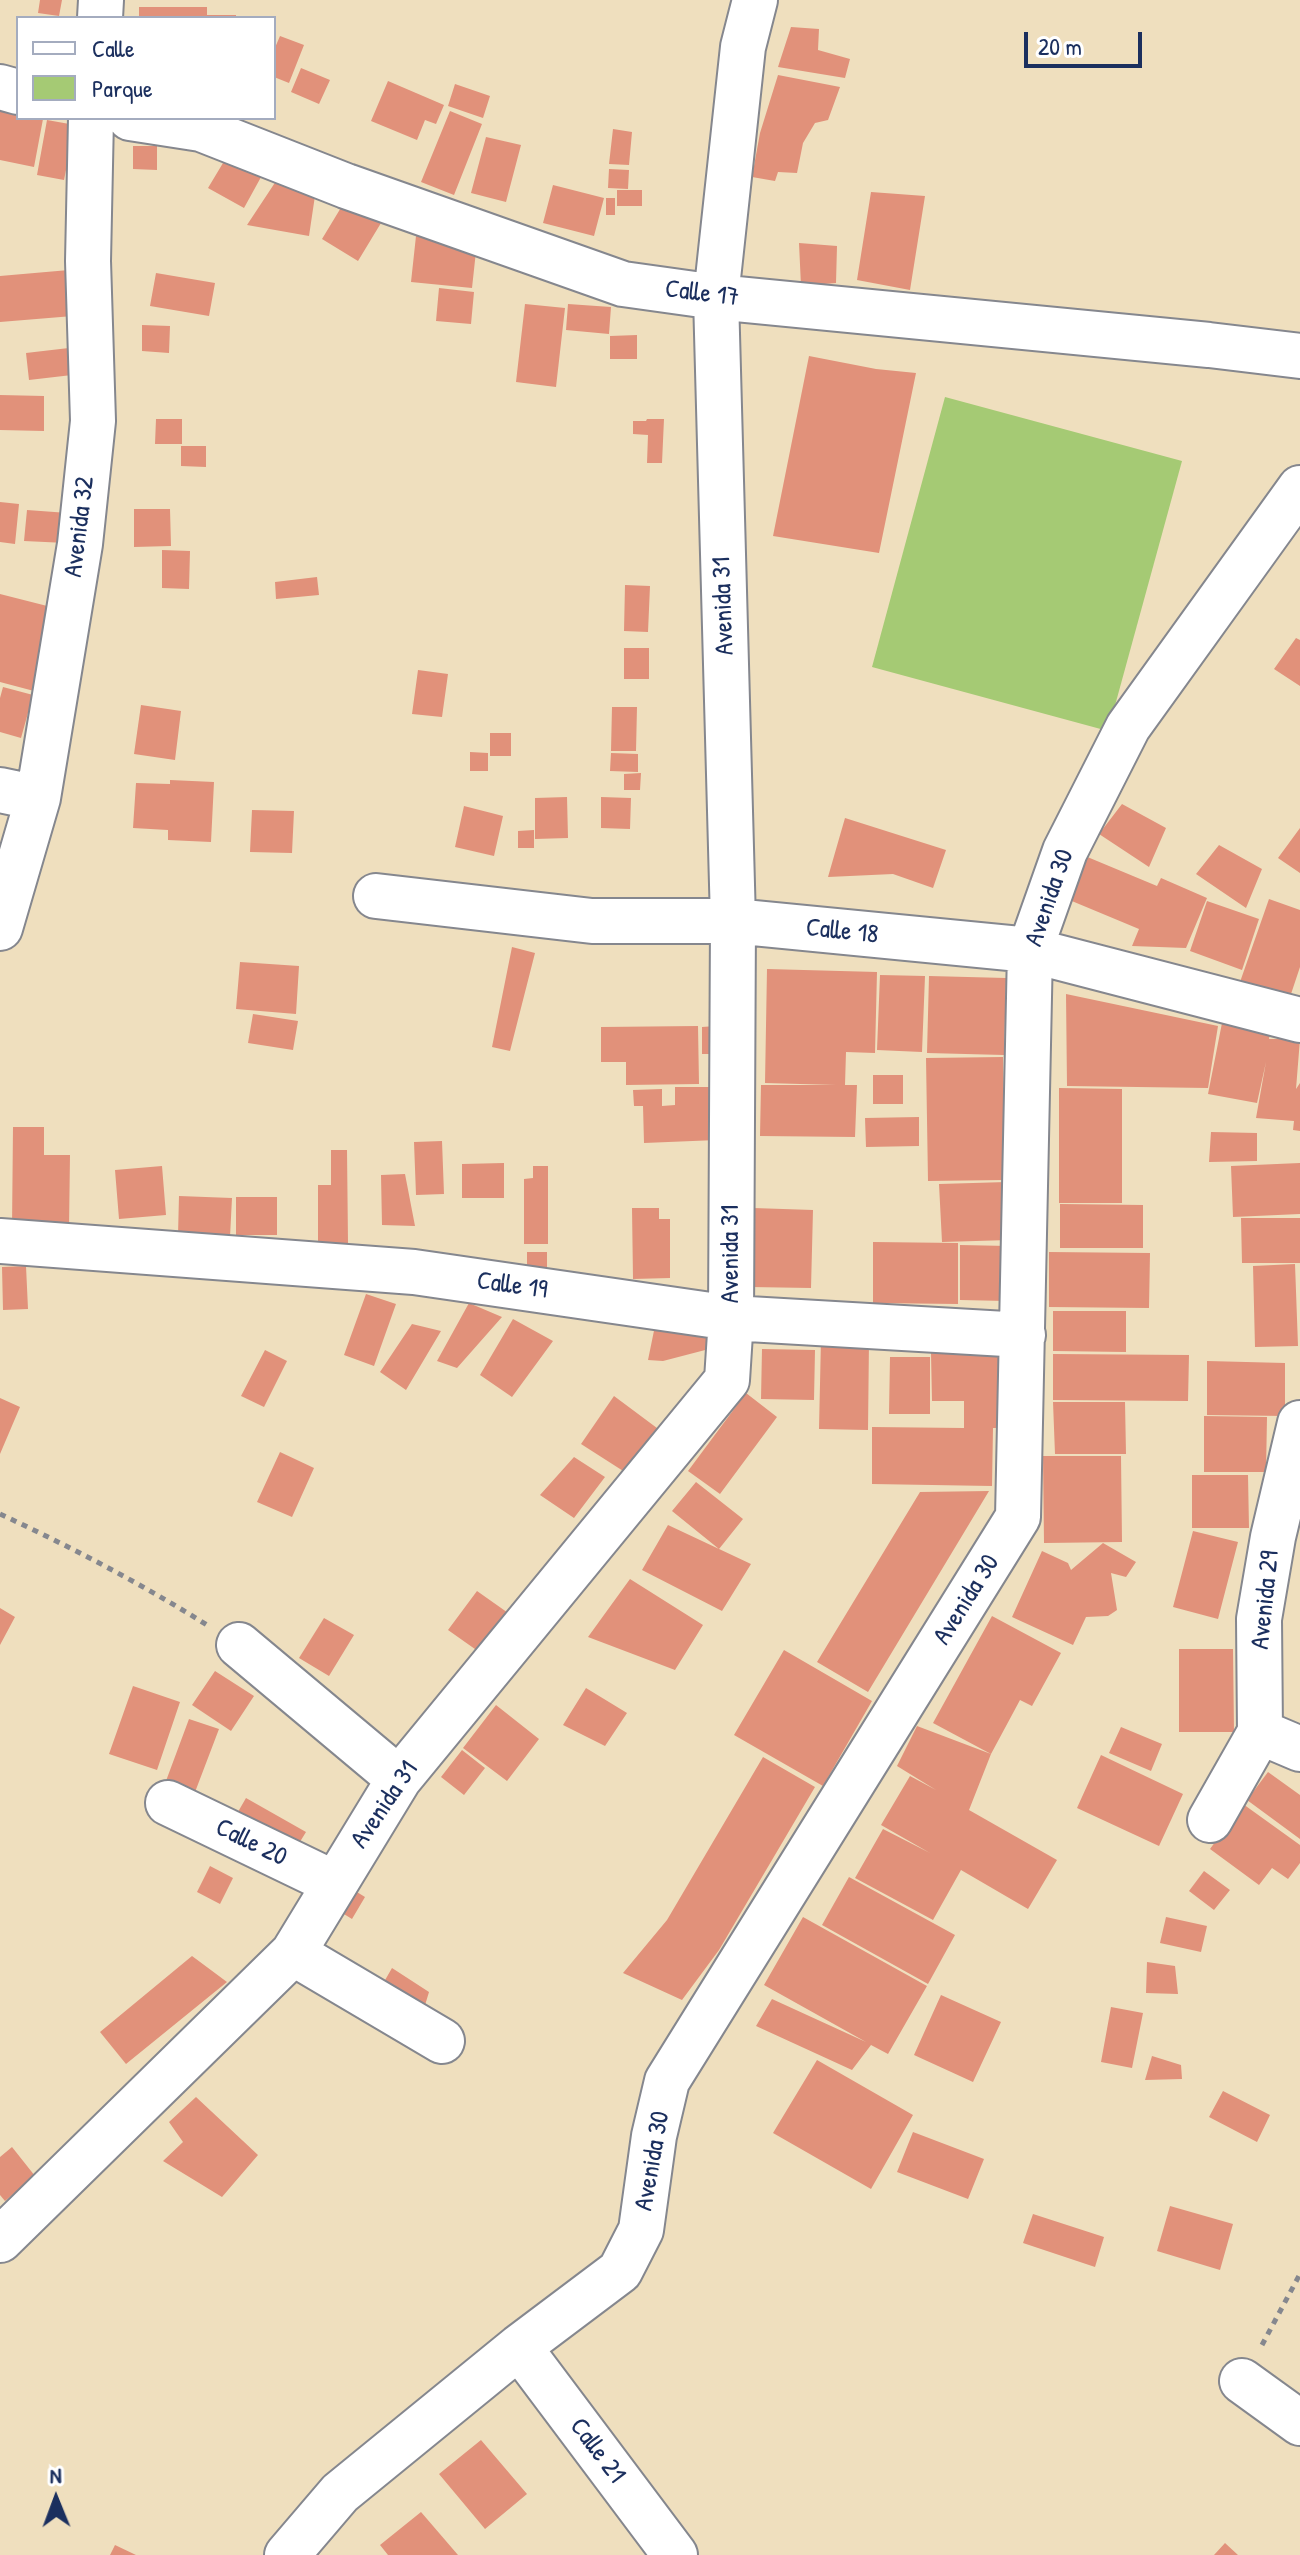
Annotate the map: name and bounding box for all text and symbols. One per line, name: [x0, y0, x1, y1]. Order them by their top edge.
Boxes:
legend: [16, 16, 276, 120]
scale bar: [1028, 16, 1146, 66]
text: 20 m: [1038, 30, 1082, 62]
text: Calle: [92, 32, 134, 64]
text: Parque: [92, 72, 152, 104]
street label: Calle 17: [663, 274, 741, 314]
street label: Avenida 32: [58, 475, 102, 579]
street label: Avenida 31: [707, 556, 741, 656]
street label: Avenida 30: [1019, 845, 1081, 951]
street label: Calle 18: [804, 913, 880, 951]
street label: Avenida 31: [715, 1205, 747, 1303]
street label: Calle 19: [475, 1266, 549, 1306]
street label: Avenida 30: [927, 1549, 1007, 1651]
street label: Avenida 29: [1245, 1549, 1287, 1651]
street label: Avenida 31: [345, 1755, 425, 1855]
street label: Calle 20: [210, 1812, 292, 1874]
street label: Avenida 30: [629, 2109, 677, 2213]
street label: Calle 21: [562, 2412, 632, 2490]
north arrow: [16, 2459, 96, 2539]
text: N: [49, 2460, 62, 2490]

